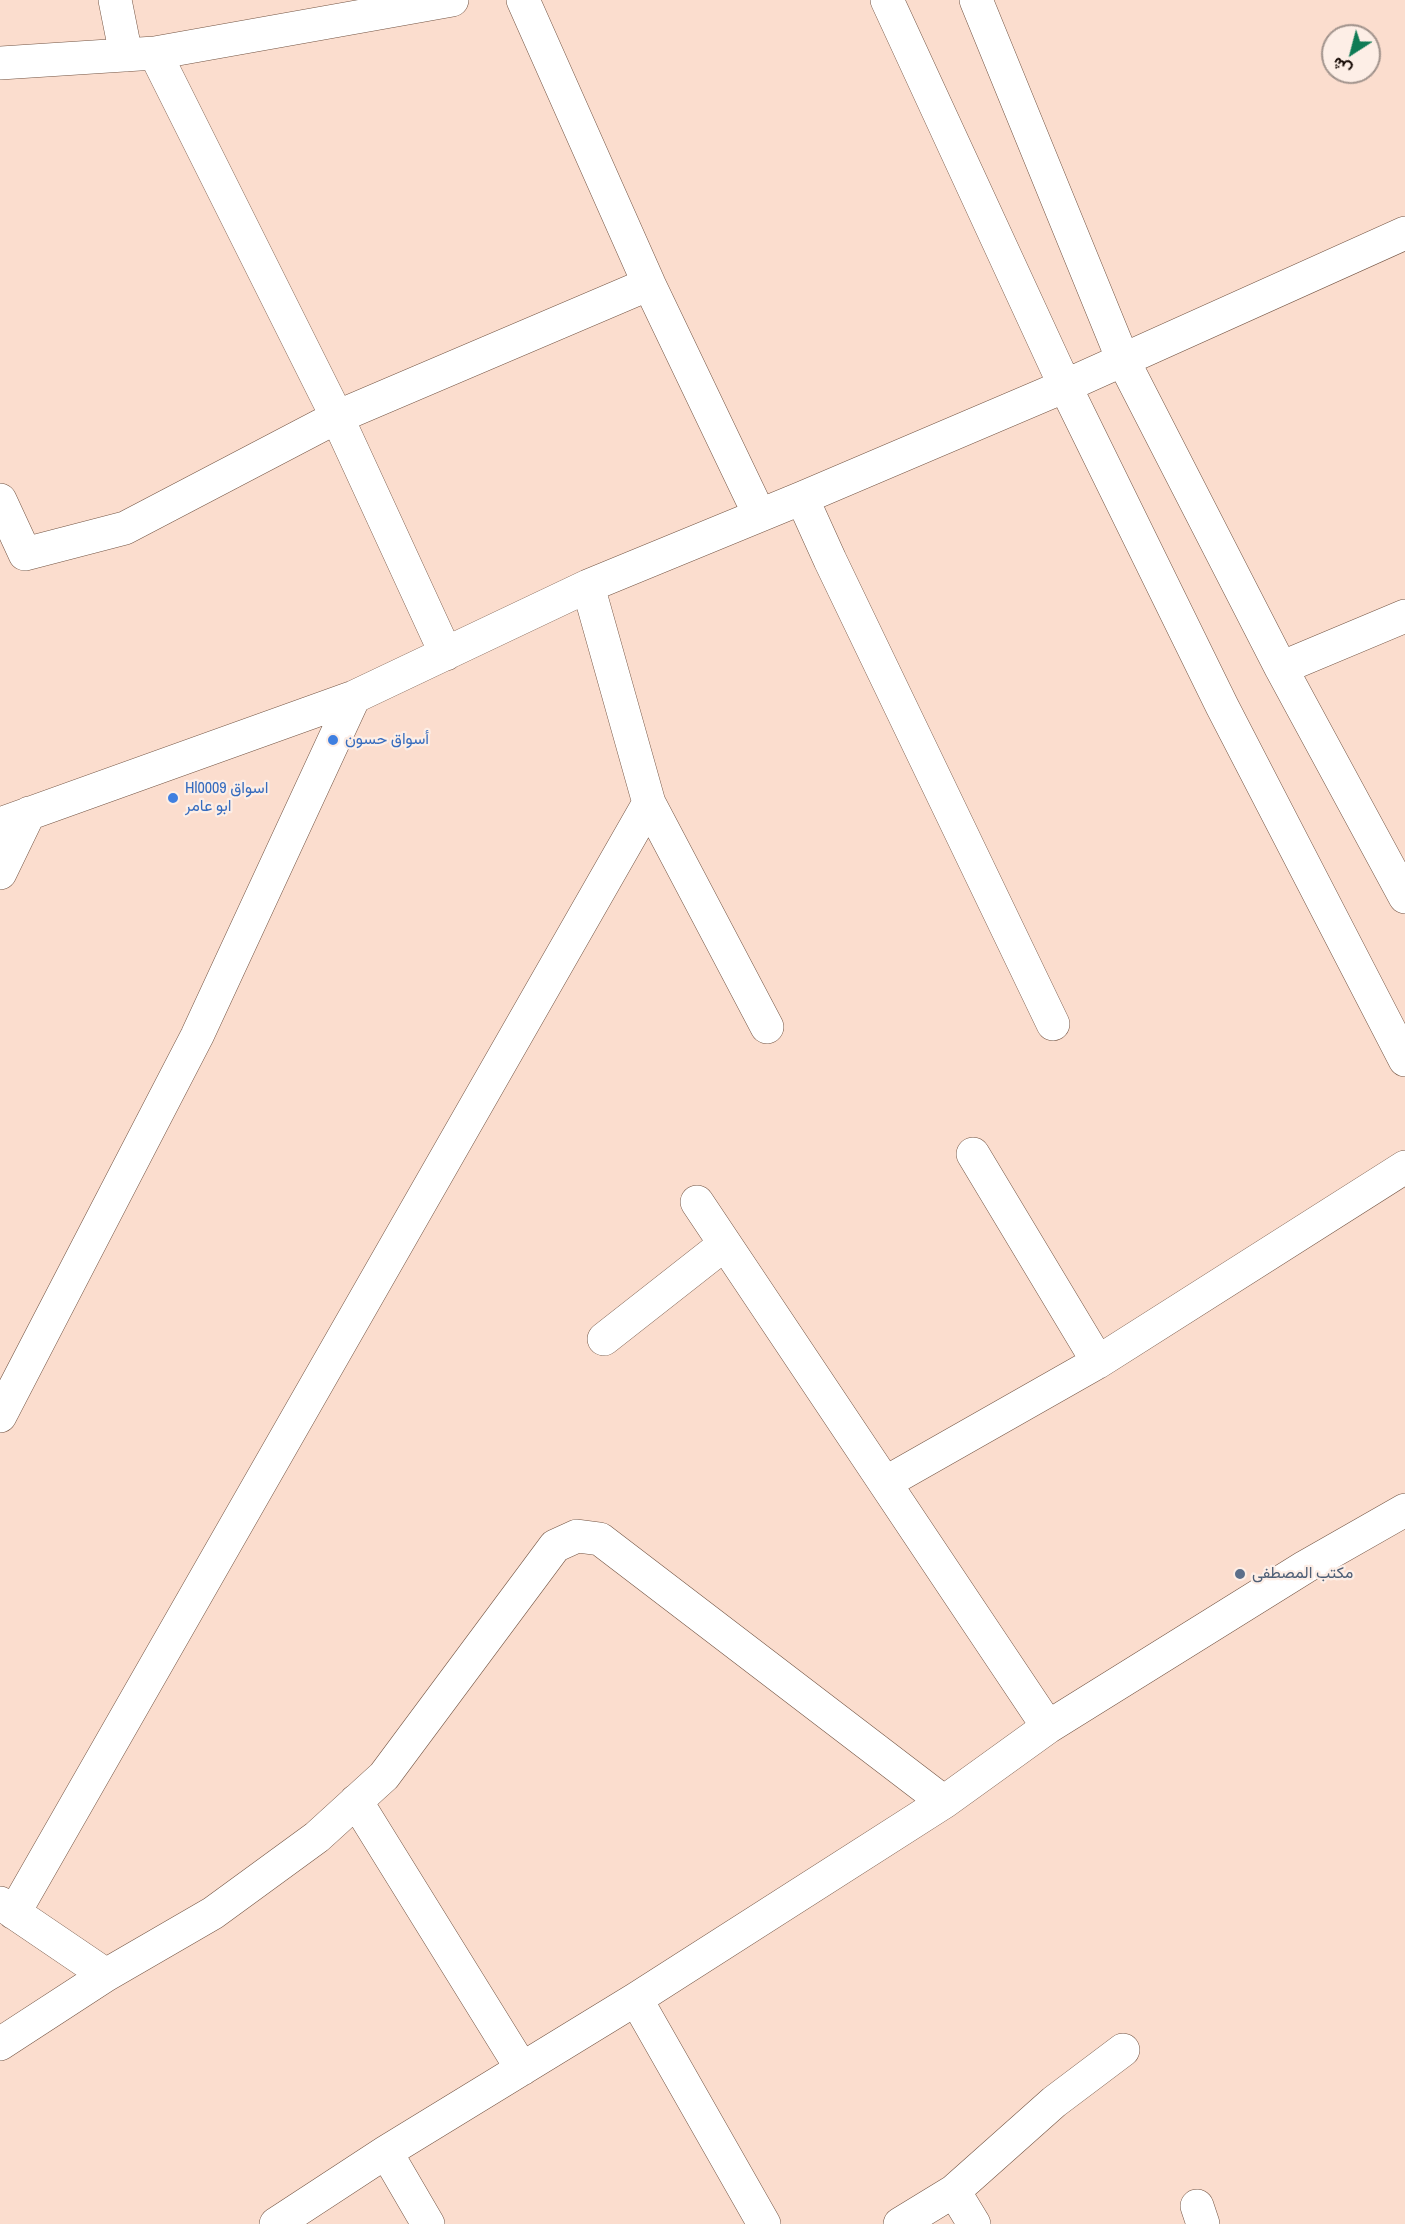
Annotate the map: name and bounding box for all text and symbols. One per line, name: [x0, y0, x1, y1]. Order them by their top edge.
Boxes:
north arrow: [1321, 24, 1381, 84]
text: ش: [1327, 52, 1356, 82]
place label: أسواق حسون: [345, 730, 429, 750]
marker: أسواق حسون: [326, 733, 340, 747]
place label: Hl0009 اسواق ابو عامر: [185, 779, 268, 817]
marker: Hl0009 اسواق ابو عامر: [166, 791, 180, 805]
place label: مكتب المصطفى: [1252, 1564, 1353, 1584]
marker: مكتب المصطفى: [1233, 1567, 1247, 1581]

